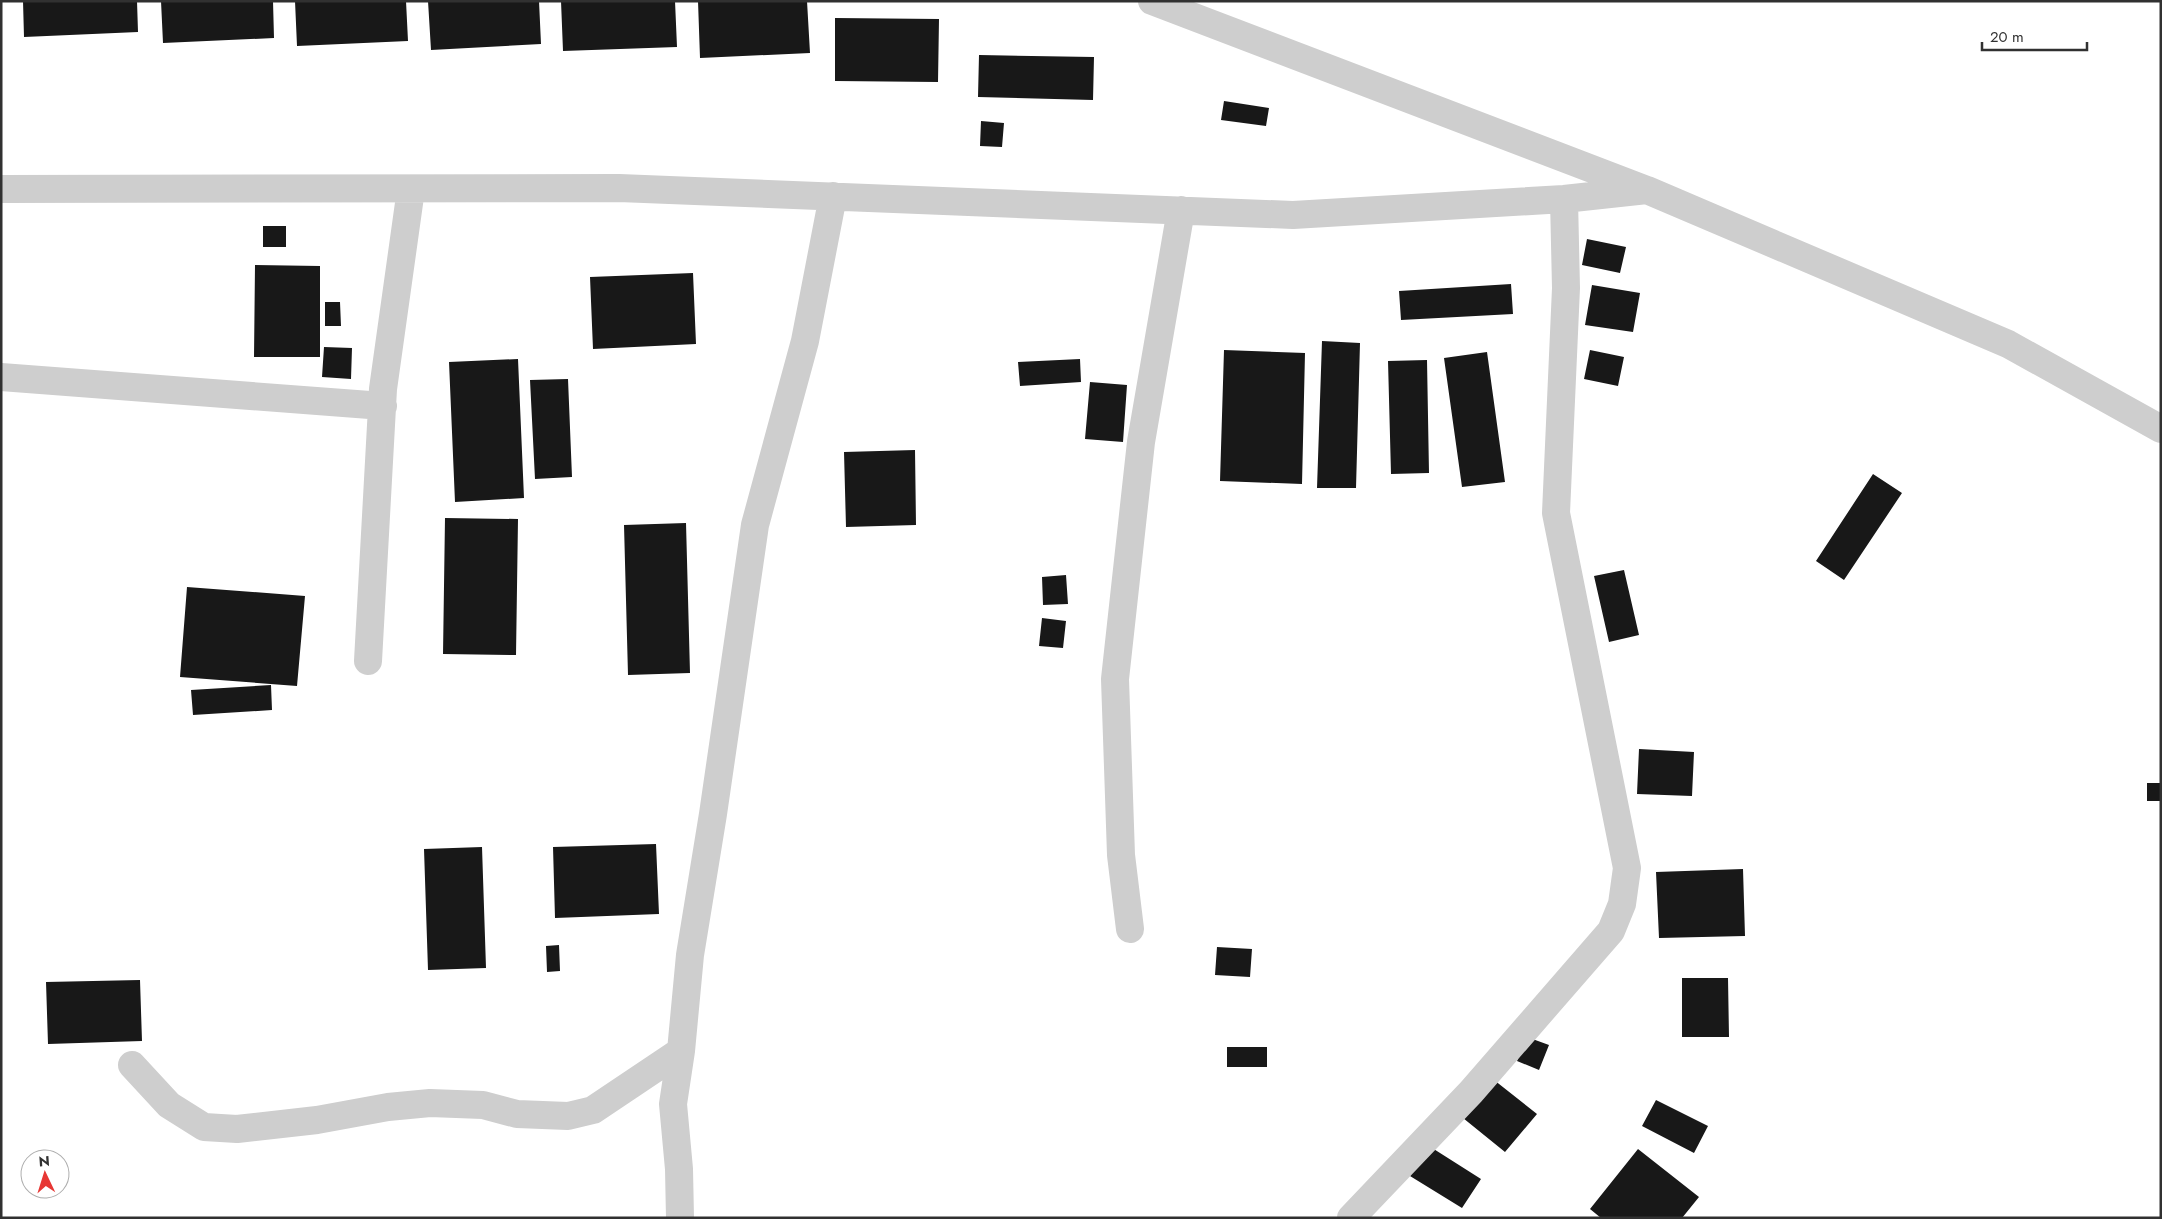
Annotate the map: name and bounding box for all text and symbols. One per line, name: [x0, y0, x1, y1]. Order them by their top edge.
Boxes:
scale bar: [1982, 20, 2087, 52]
text: 20 m: [1990, 26, 2024, 48]
north arrow: [20, 1149, 70, 1199]
text: N: [38, 1151, 50, 1171]

